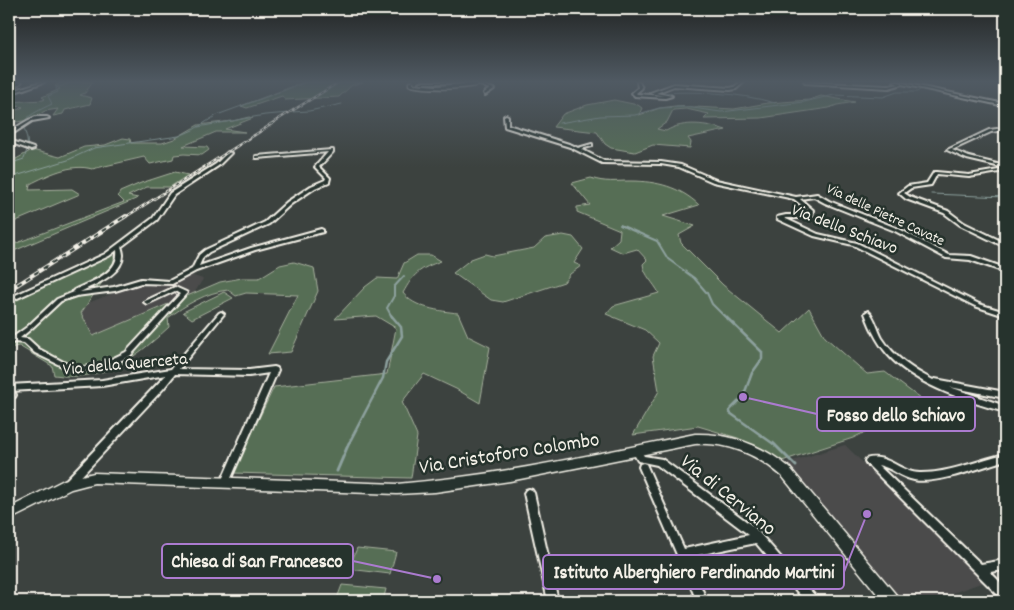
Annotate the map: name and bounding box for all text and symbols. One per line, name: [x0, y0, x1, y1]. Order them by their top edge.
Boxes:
street label: Via delle Pietre Cavate: [822, 179, 948, 253]
street label: Via dello Schiavo: [787, 199, 901, 262]
street label: Via della Querceta: [62, 348, 189, 383]
callout: Fosso dello Schiavo: [817, 397, 975, 431]
text: Fosso dello Schiavo: [827, 404, 966, 431]
street label: Via Cristoforo Colombo: [417, 426, 602, 484]
street label: Via di Cerviano: [673, 448, 782, 544]
callout: Chiesa di San Francesco: [162, 544, 353, 578]
text: Chiesa di San Francesco: [171, 550, 343, 577]
callout: Istituto Alberghiero Ferdinando Martini: [543, 555, 844, 589]
text: Istituto Alberghiero Ferdinando Martini: [554, 561, 835, 588]

